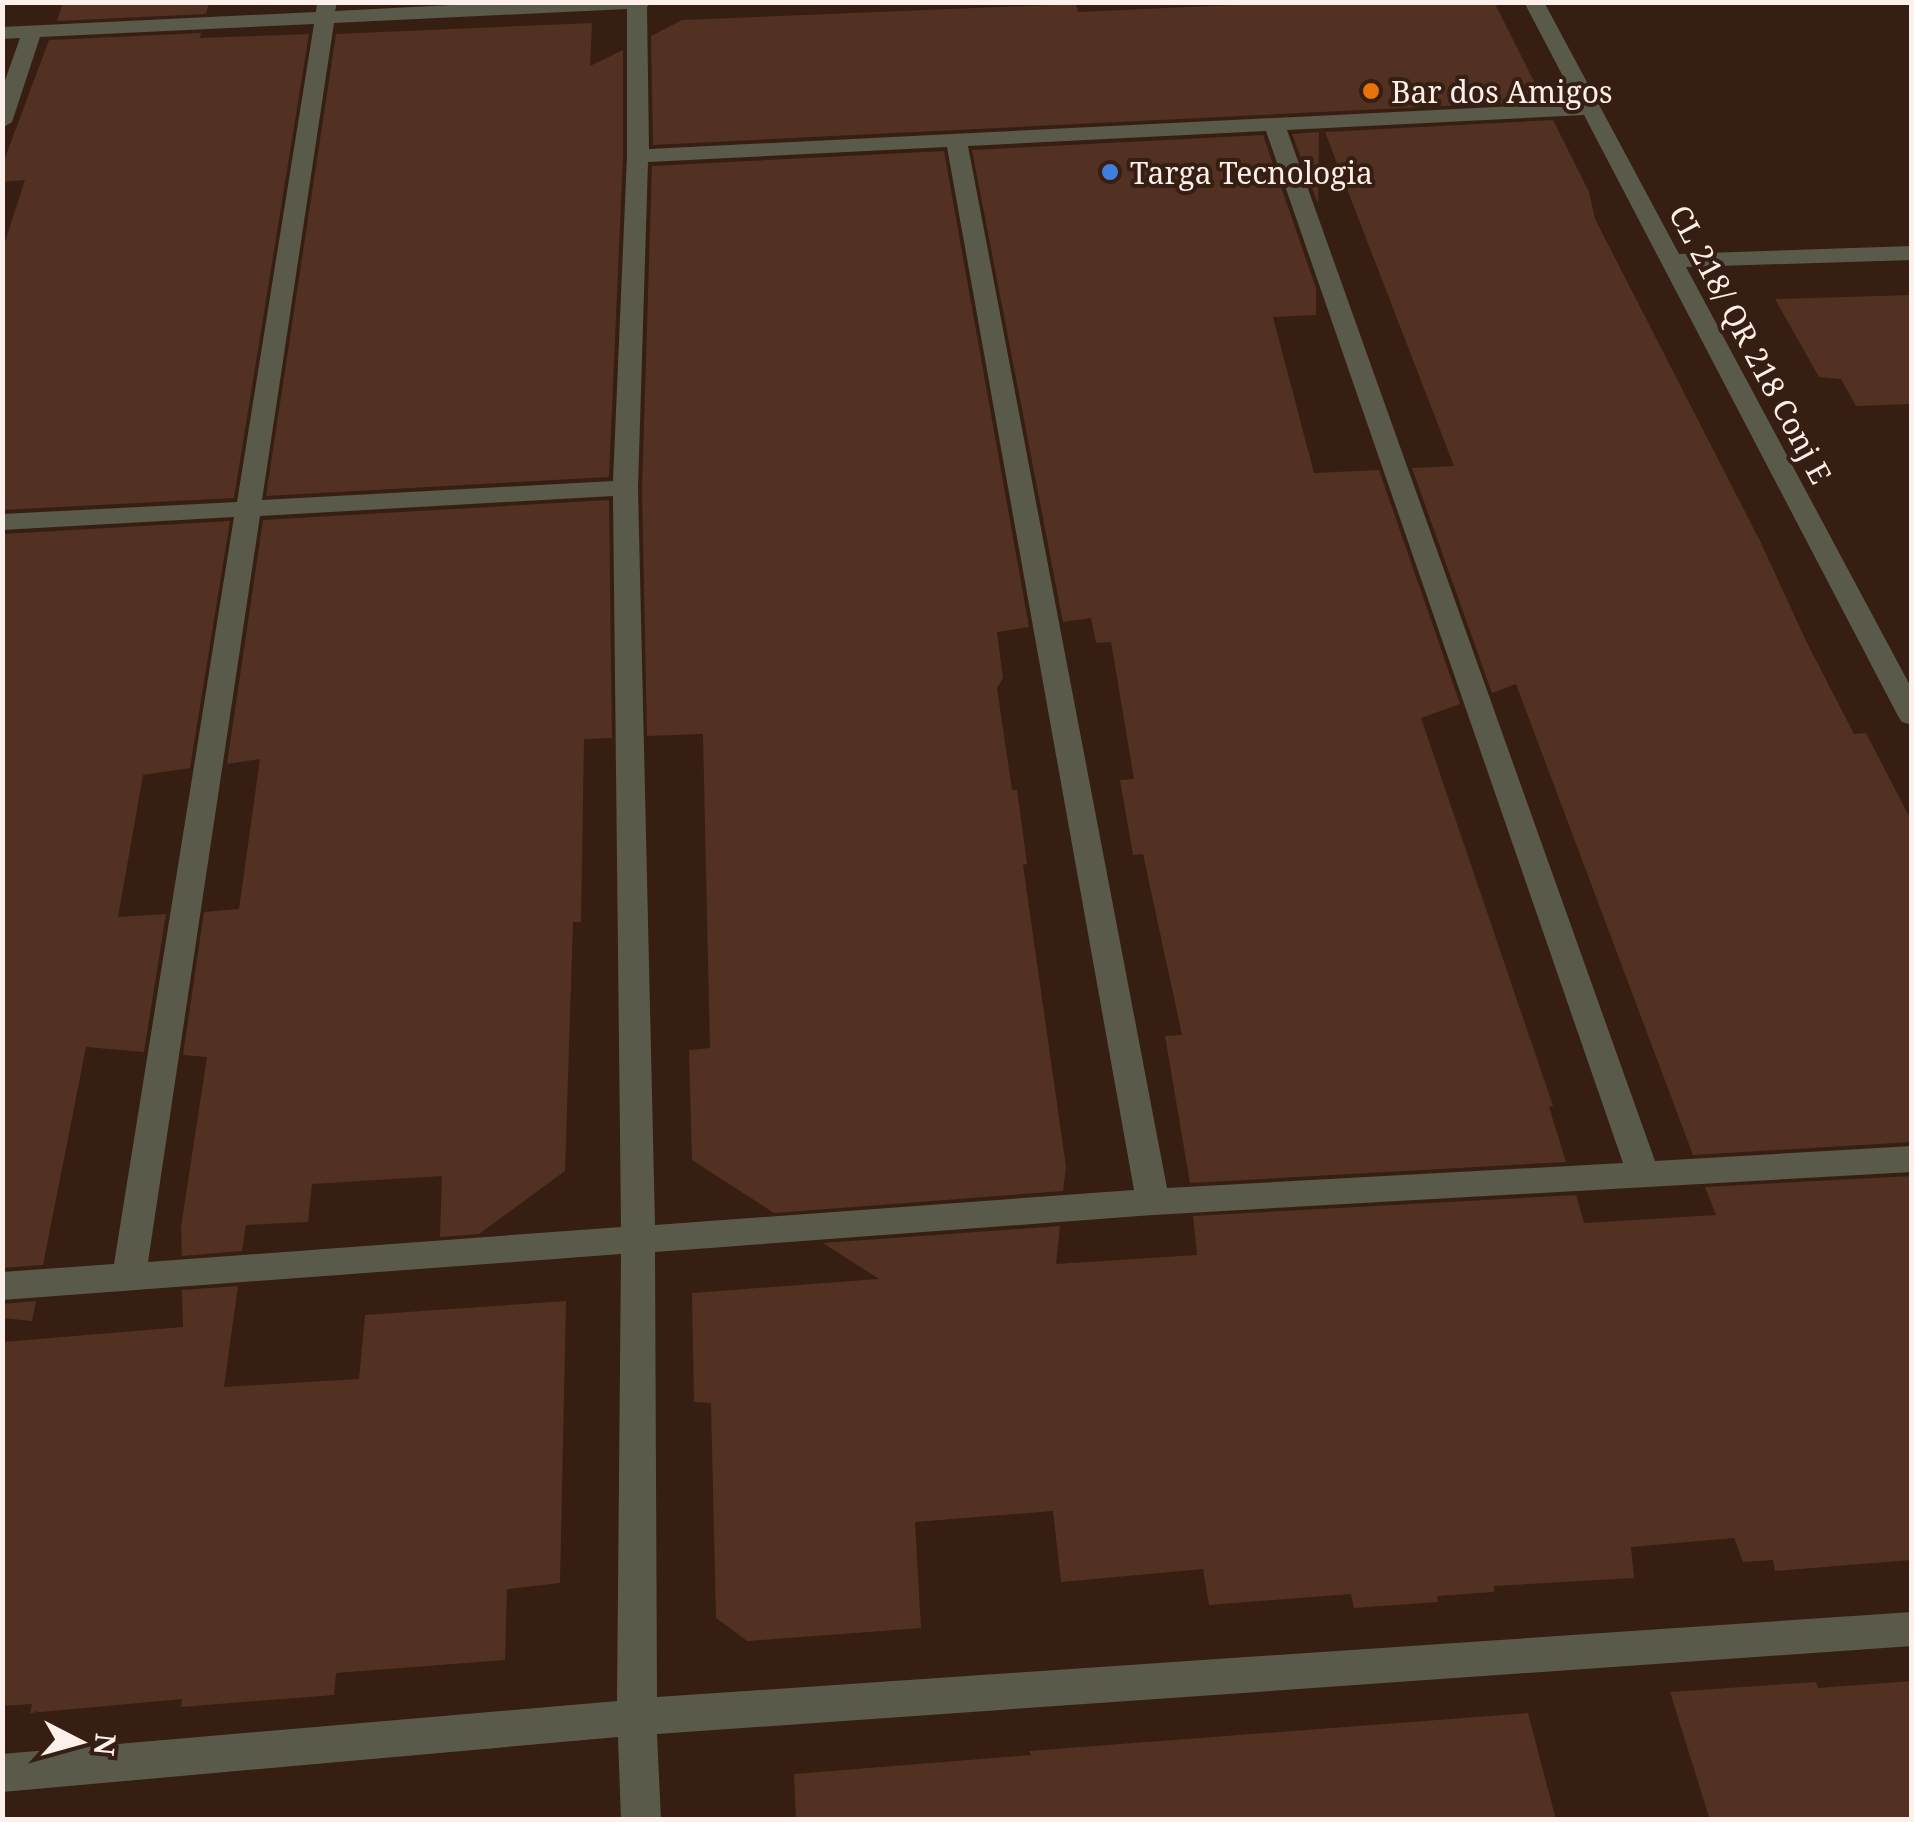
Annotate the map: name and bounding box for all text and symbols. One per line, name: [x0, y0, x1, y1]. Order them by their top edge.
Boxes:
place label: Bar dos Amigos: [1391, 71, 1613, 112]
marker: Bar dos Amigos: [1360, 80, 1382, 102]
place label: Targa Tecnologia: [1130, 152, 1373, 193]
marker: Targa Tecnologia: [1099, 161, 1121, 183]
street label: CL 218/ QR 218 Conj E: [1660, 197, 1842, 491]
north arrow: [30, 1692, 130, 1792]
text: N: [86, 1732, 126, 1758]

